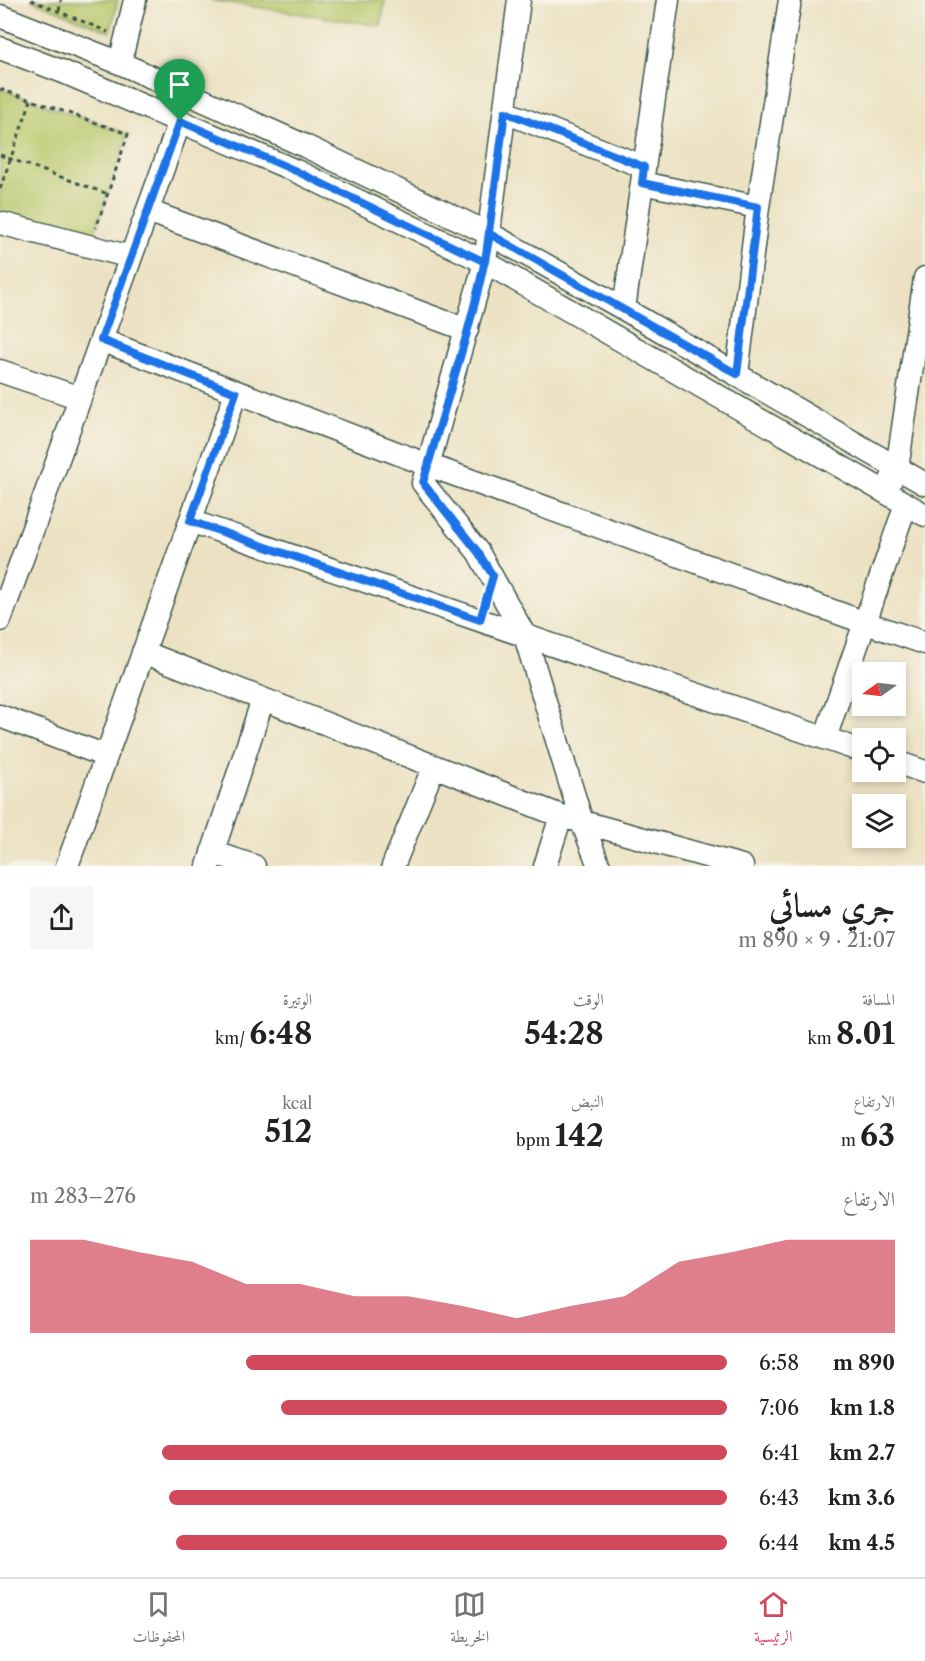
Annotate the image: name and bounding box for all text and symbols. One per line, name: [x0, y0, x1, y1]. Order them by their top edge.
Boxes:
pin: [154, 59, 205, 121]
icon: arrive: [163, 68, 196, 101]
north arrow: [852, 662, 906, 716]
map controls: [852, 662, 906, 848]
button: locate: [852, 728, 906, 782]
button: layers: [852, 794, 906, 848]
text: جري مسائي: [769, 885, 895, 926]
button: share: [30, 886, 93, 949]
text: 21:07 · 9 × 890 m: [738, 928, 895, 952]
text: الوتيرة: [283, 989, 312, 1009]
text: الوقت: [573, 989, 604, 1009]
text: المسافة: [862, 989, 895, 1009]
text: 6:48: [249, 1015, 312, 1052]
text: 54:28: [524, 1015, 604, 1052]
text: 8.01: [836, 1015, 895, 1052]
text: /km: [215, 1028, 249, 1048]
text: km: [808, 1028, 836, 1048]
text: النبض: [571, 1091, 604, 1111]
text: الارتفاع: [853, 1091, 895, 1111]
text: kcal: [282, 1093, 312, 1113]
text: 512: [265, 1113, 312, 1150]
text: 142: [555, 1117, 604, 1154]
text: 63: [860, 1117, 895, 1154]
text: bpm: [516, 1130, 555, 1150]
text: m: [841, 1130, 860, 1150]
text: 276–283 m: [30, 1184, 136, 1208]
text: الارتفاع: [843, 1187, 895, 1211]
text: 6:58: [759, 1351, 799, 1375]
text: 890 m: [833, 1351, 895, 1375]
text: 7:06: [759, 1396, 799, 1420]
text: 1.8 km: [830, 1396, 895, 1420]
text: 6:41: [762, 1441, 799, 1465]
text: 2.7 km: [829, 1441, 895, 1465]
text: 6:43: [759, 1486, 799, 1510]
text: 3.6 km: [828, 1486, 895, 1510]
text: 6:44: [759, 1531, 799, 1555]
text: 4.5 km: [828, 1531, 895, 1555]
tab: المحفوظات: [132, 1588, 185, 1652]
tab: الخريطة: [450, 1588, 489, 1652]
tab: الرئيسية: [754, 1588, 793, 1652]

